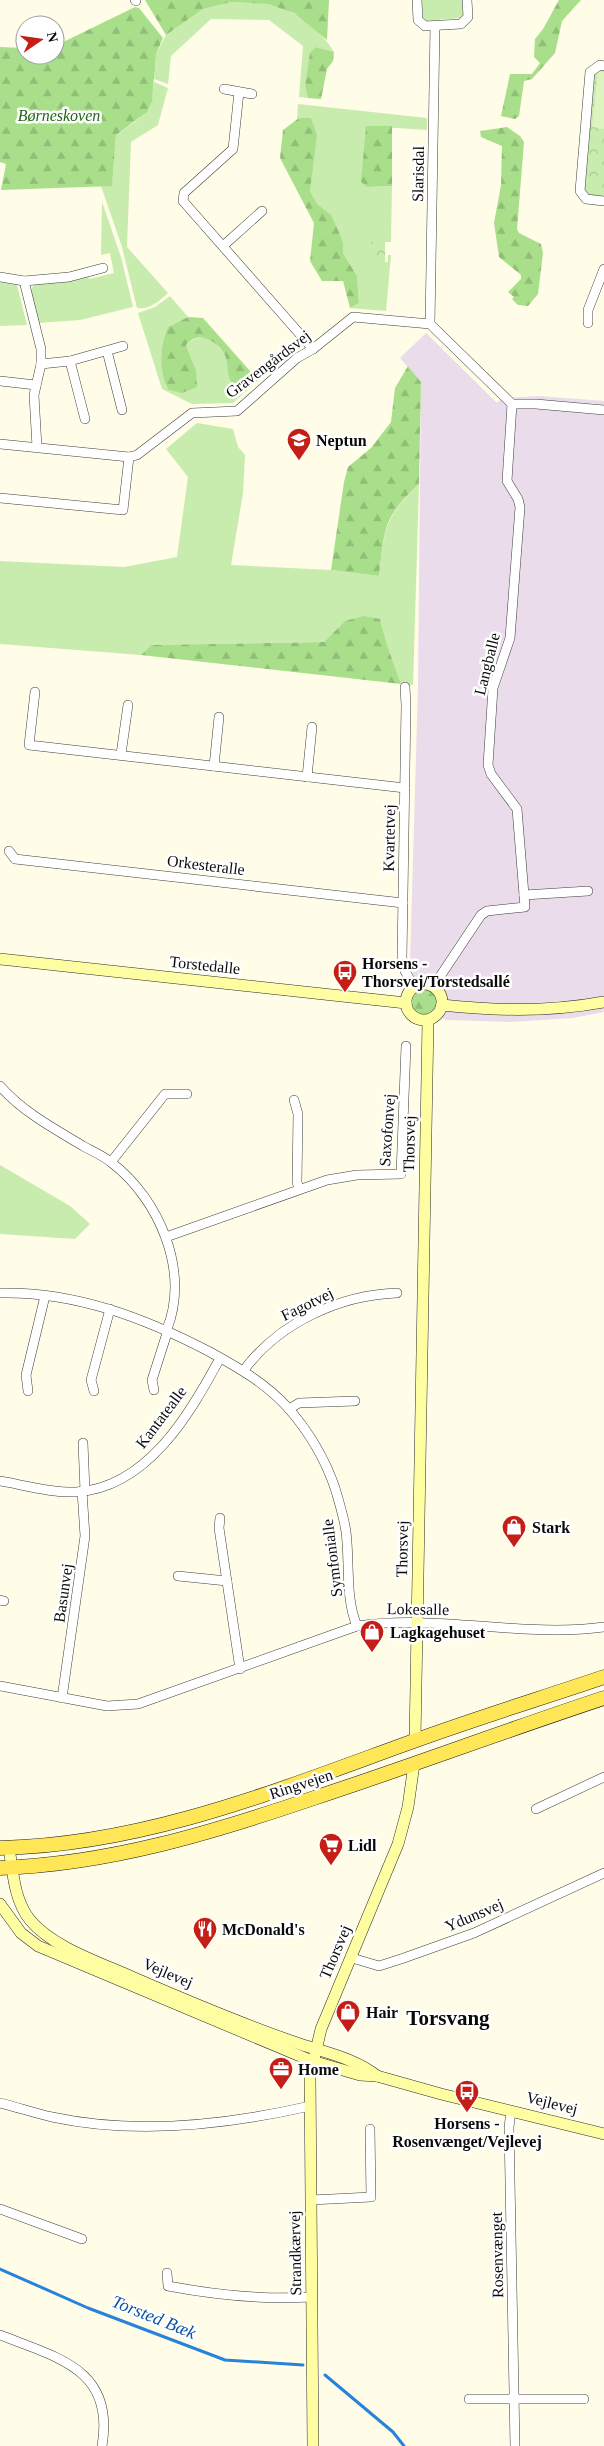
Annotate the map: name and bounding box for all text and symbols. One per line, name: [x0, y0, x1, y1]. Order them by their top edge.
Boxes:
north arrow: [15, 15, 65, 65]
text: N: [44, 31, 61, 44]
park label: Børneskoven: [18, 107, 100, 124]
street label: Slarisdal: [409, 145, 427, 202]
street label: Gravengårdsvej: [222, 327, 314, 402]
school or university icon: Neptun: [286, 427, 312, 461]
place label: Neptun: [316, 432, 367, 450]
street label: Langballe: [471, 631, 504, 697]
street label: Kvartetvej: [380, 804, 399, 872]
street label: Orkesteralle: [166, 852, 246, 878]
street label: Torstedalle: [169, 953, 241, 977]
place label: Horsens - Thorsvej/Torstedsallé: [362, 955, 510, 991]
bus stop icon: Horsens - Thorsvej/Torstedsallé: [332, 959, 358, 993]
street label: Saxofonvej: [376, 1093, 399, 1167]
street label: Thorsvej: [400, 1115, 419, 1173]
street label: Fagotvej: [278, 1284, 336, 1325]
street label: Kantatealle: [132, 1383, 190, 1451]
shop icon: Stark: [501, 1514, 527, 1548]
street label: Symfonialle: [319, 1518, 346, 1598]
place label: Stark: [532, 1519, 570, 1536]
street label: Thorsvej: [393, 1520, 412, 1578]
street label: Basunvej: [50, 1562, 77, 1624]
street label: Lokesalle: [387, 1600, 449, 1618]
shop icon: Lagkagehuset: [359, 1619, 385, 1653]
place label: Lagkagehuset: [390, 1624, 486, 1642]
street label: Ringvejen: [267, 1766, 335, 1803]
supermarket icon: Lidl: [318, 1832, 344, 1866]
place label: Lidl: [348, 1837, 377, 1854]
street label: Ydunsvej: [442, 1895, 506, 1936]
restaurant icon: McDonald's: [192, 1916, 218, 1950]
place label: McDonald's: [222, 1921, 305, 1938]
street label: Thorsvej: [316, 1923, 355, 1982]
street label: Vejlevej: [140, 1955, 195, 1992]
shop icon: Hair: [335, 1999, 361, 2033]
place label: Hair: [366, 2004, 398, 2021]
district label: Torsvang: [406, 2006, 490, 2030]
office icon: Home: [268, 2056, 294, 2090]
place label: Home: [298, 2061, 339, 2078]
bus stop icon: Horsens - Rosenvænget/Vejlevej: [454, 2079, 480, 2113]
street label: Vejlevej: [524, 2088, 579, 2119]
place label: Horsens - Rosenvænget/Vejlevej: [392, 2115, 542, 2151]
street label: Strandkærvej: [286, 2210, 305, 2296]
street label: Rosenvænget: [488, 2211, 507, 2298]
water label: Torsted Bæk: [109, 2291, 200, 2343]

